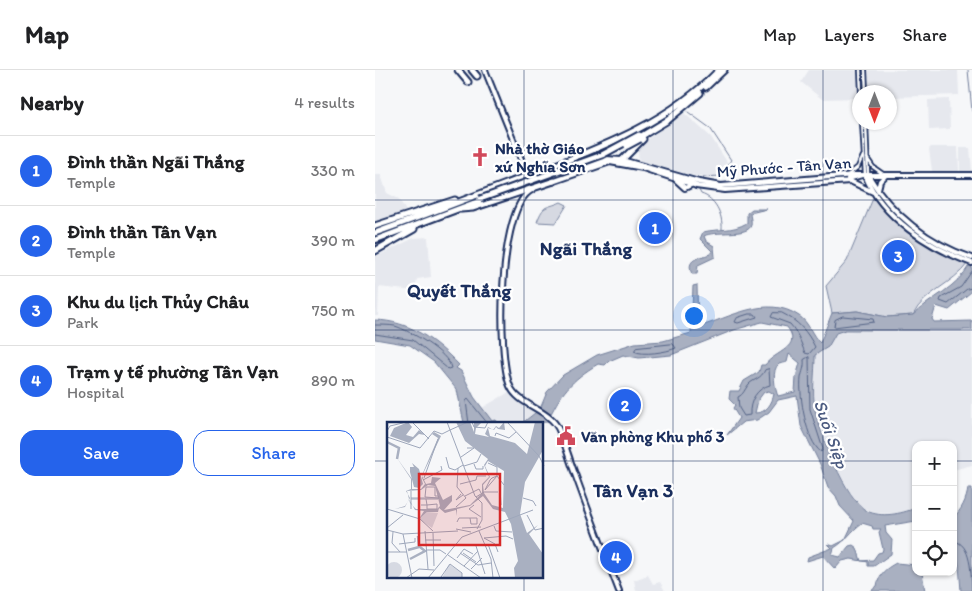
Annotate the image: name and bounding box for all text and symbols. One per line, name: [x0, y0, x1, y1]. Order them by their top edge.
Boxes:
text: Map: [25, 20, 69, 49]
text: Map: [763, 24, 796, 46]
text: Layers: [824, 24, 874, 46]
text: Share: [902, 24, 947, 46]
north arrow: [852, 85, 897, 130]
text: Nearby: [20, 90, 84, 115]
text: 4 results: [294, 93, 355, 112]
place label: Nhà thờ Giáo xứ Nghĩa Sơn: [495, 139, 586, 177]
church icon: Nhà thờ Giáo xứ Nghĩa Sơn: [469, 146, 491, 168]
text: Đình thần Ngãi Thắng: [67, 150, 244, 173]
street label: Mỹ Phước - Tân Vạn: [716, 153, 852, 181]
text: 1: [32, 161, 40, 180]
text: 330 m: [311, 161, 355, 180]
text: Temple: [67, 173, 116, 192]
pin: 1: [639, 209, 671, 247]
text: Đình thần Tân Vạn: [67, 220, 217, 243]
text: 2: [32, 231, 40, 250]
text: 390 m: [311, 231, 355, 250]
district label: Ngãi Thắng: [540, 237, 632, 260]
pin: 3: [882, 237, 914, 275]
text: Temple: [67, 243, 116, 262]
district label: Quyết Thắng: [407, 279, 511, 302]
text: Khu du lịch Thủy Châu: [67, 290, 249, 313]
text: 3: [32, 301, 40, 320]
text: 750 m: [312, 301, 355, 320]
your location: [681, 303, 707, 329]
text: Park: [67, 313, 98, 332]
text: Trạm y tế phường Tân Vạn: [67, 360, 279, 383]
text: 4: [31, 371, 41, 390]
text: 890 m: [311, 371, 355, 390]
text: Hospital: [67, 383, 124, 402]
pin: 2: [609, 386, 641, 424]
water label: Suối Siệp: [809, 397, 853, 472]
inset map: [387, 422, 544, 578]
public building icon: Văn phòng Khu phố 3: [555, 425, 577, 447]
place label: Văn phòng Khu phố 3: [581, 427, 725, 447]
button: Save: [20, 430, 183, 476]
button: Share: [193, 430, 355, 476]
map controls: [912, 441, 957, 576]
button: +: [912, 441, 957, 486]
district label: Tân Vạn 3: [592, 479, 673, 502]
button: −: [912, 486, 957, 531]
button: locate: [912, 531, 957, 576]
pin: 4: [600, 538, 632, 576]

